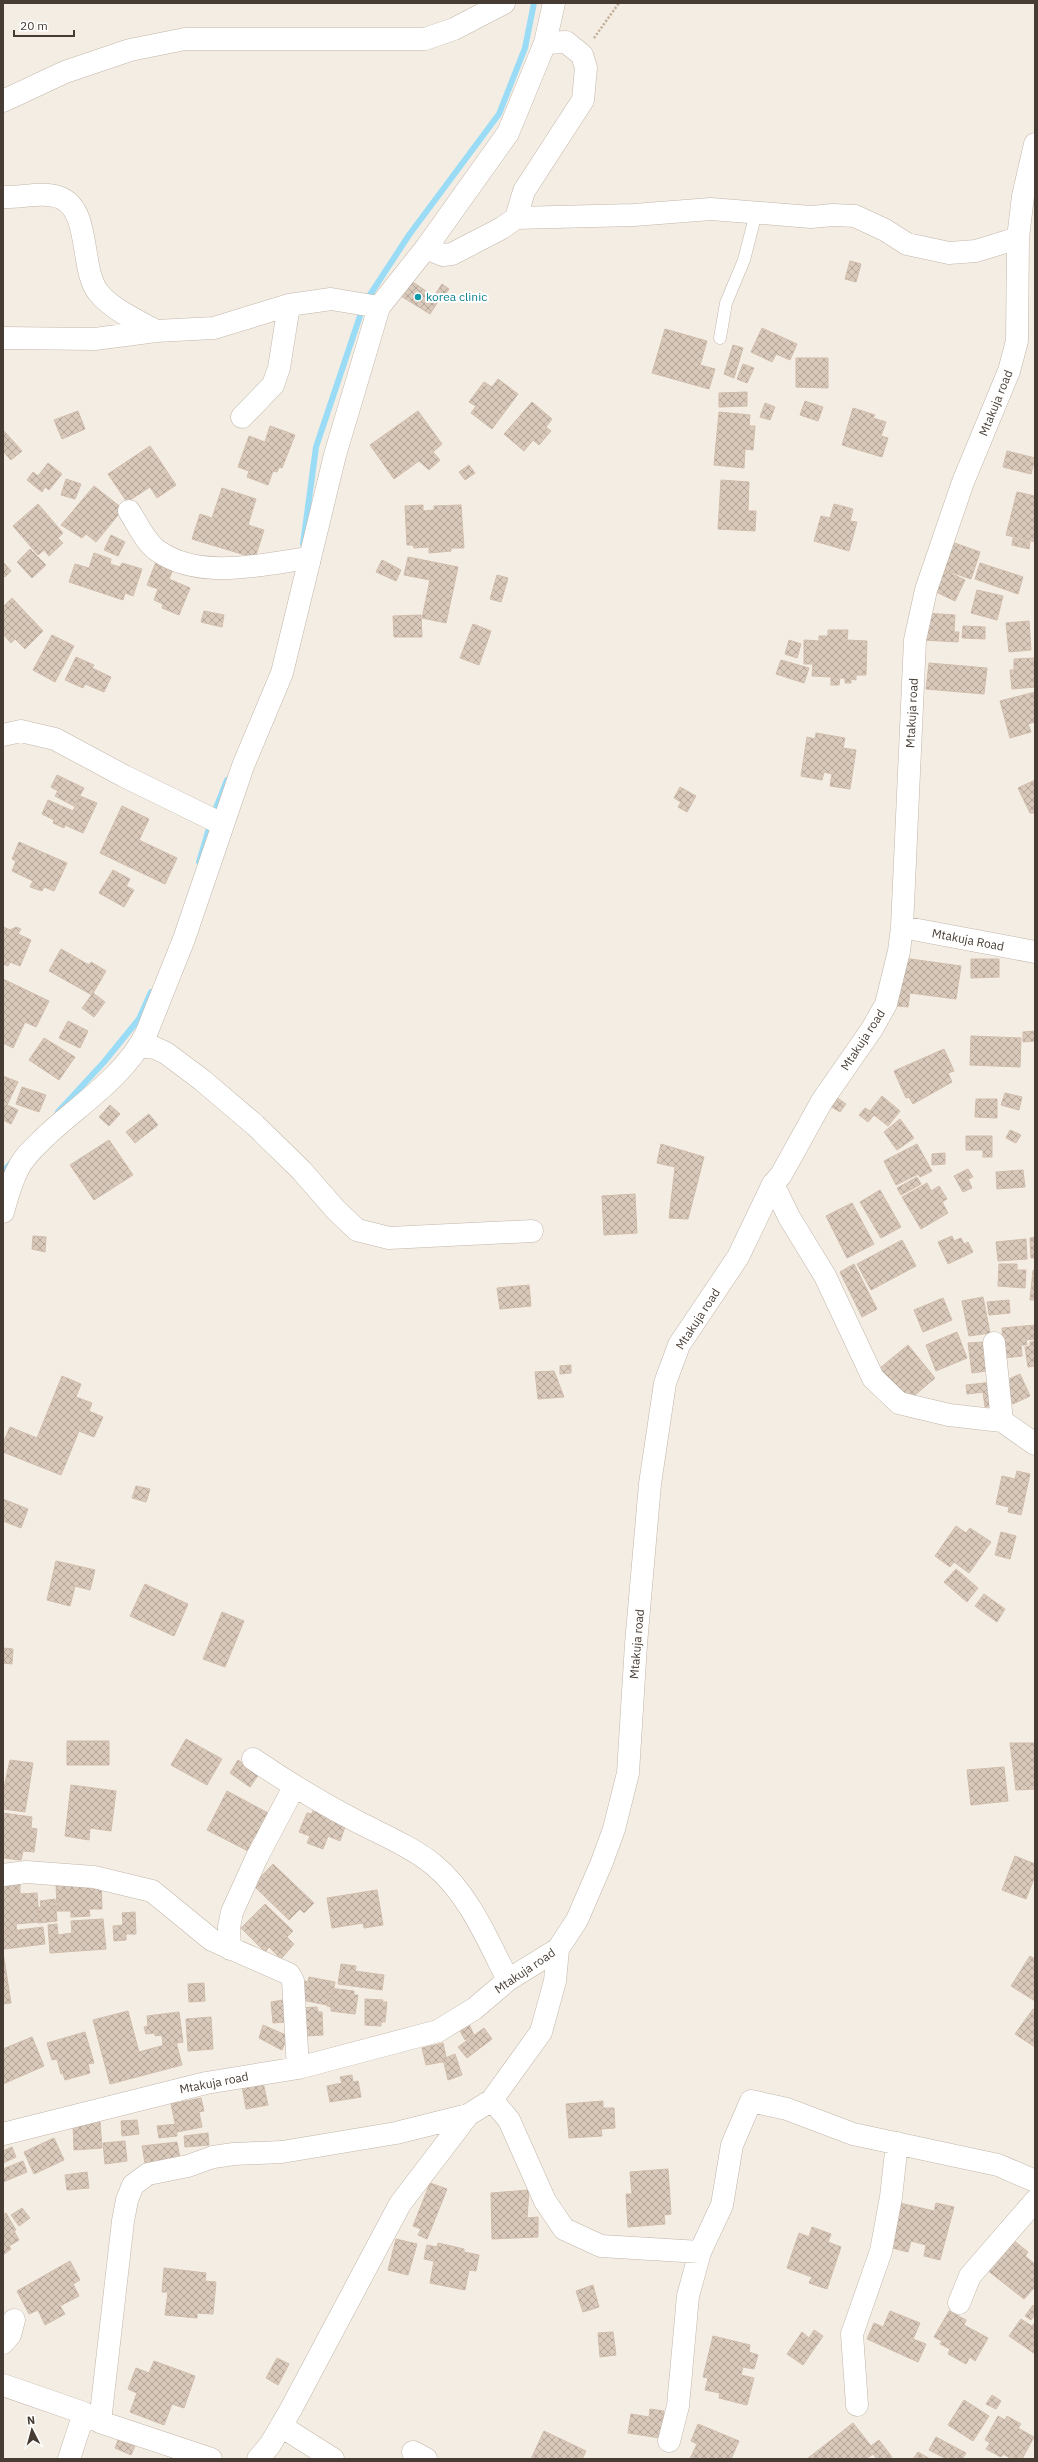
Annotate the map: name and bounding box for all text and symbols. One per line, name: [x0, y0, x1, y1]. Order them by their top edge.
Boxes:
scale bar: [14, 12, 74, 38]
text: 20 m: [20, 18, 48, 33]
place label: korea clinic: [426, 289, 487, 304]
marker: korea clinic: [413, 292, 423, 302]
street label: Mtakuja road: [975, 368, 1016, 438]
street label: Mtakuja road: [902, 678, 921, 748]
street label: Mtakuja Road: [931, 925, 1005, 954]
street label: Mtakuja road: [837, 1006, 888, 1073]
street label: Mtakuja road: [672, 1285, 723, 1352]
street label: Mtakuja road: [626, 1608, 647, 1680]
street label: Mtakuja road: [491, 1945, 558, 1996]
street label: Mtakuja road: [178, 2068, 250, 2097]
north arrow: [12, 2410, 52, 2450]
text: N: [26, 2413, 36, 2427]

